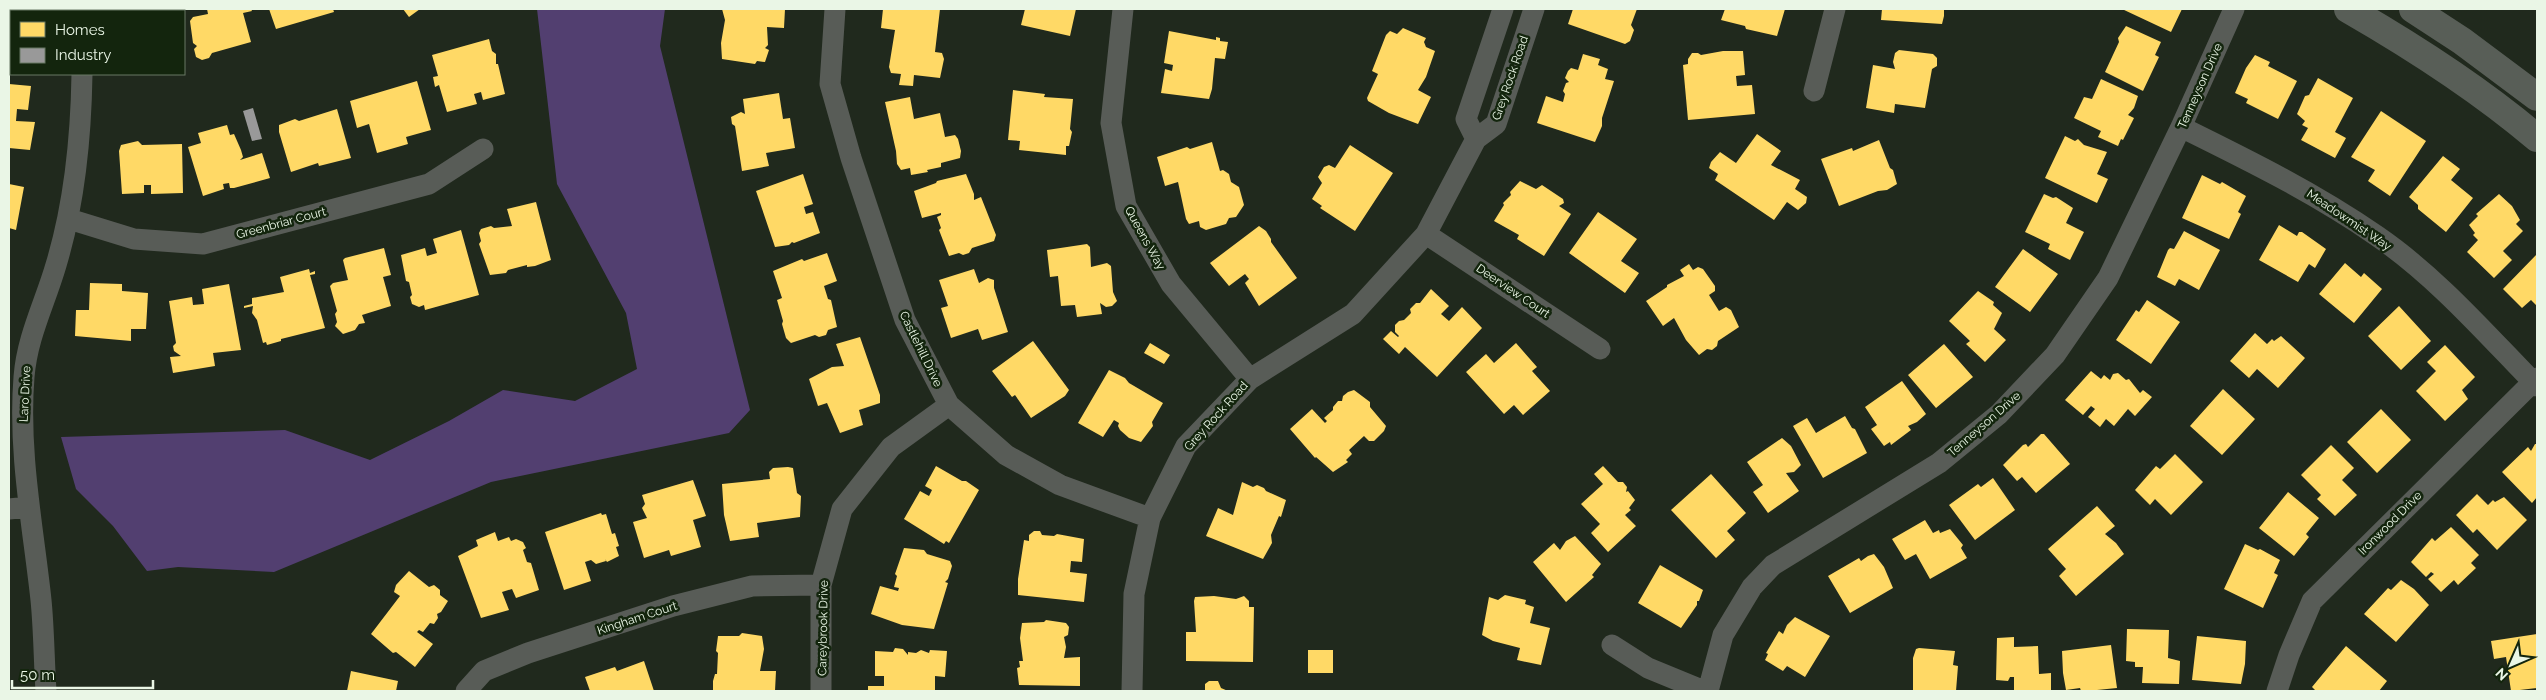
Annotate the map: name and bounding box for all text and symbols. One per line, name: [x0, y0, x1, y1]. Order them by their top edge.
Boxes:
legend: [10, 10, 185, 75]
text: Homes: [55, 21, 105, 39]
street label: Grey Rock Road: [1489, 34, 1531, 122]
street label: Tenneyson Drive: [2175, 41, 2225, 131]
text: Industry: [55, 46, 111, 64]
street label: Meadowmist Way: [2304, 187, 2394, 254]
street label: Greenbriar Court: [235, 204, 327, 242]
street label: Queens Way: [1122, 204, 1168, 273]
street label: Deerview Court: [1473, 261, 1553, 321]
street label: Castlehill Drive: [897, 309, 945, 389]
street label: Laro Drive: [17, 365, 33, 423]
street label: Grey Rock Road: [1181, 379, 1251, 453]
street label: Tenneyson Drive: [1945, 389, 2023, 459]
street label: Ironwood Drive: [2355, 488, 2425, 558]
street label: Careybrook Drive: [815, 580, 831, 676]
street label: Kingham Court: [595, 599, 679, 637]
north arrow: [2486, 640, 2536, 690]
scale bar: [12, 658, 154, 690]
text: N: [2492, 665, 2511, 684]
text: 50 m: [20, 666, 55, 684]

